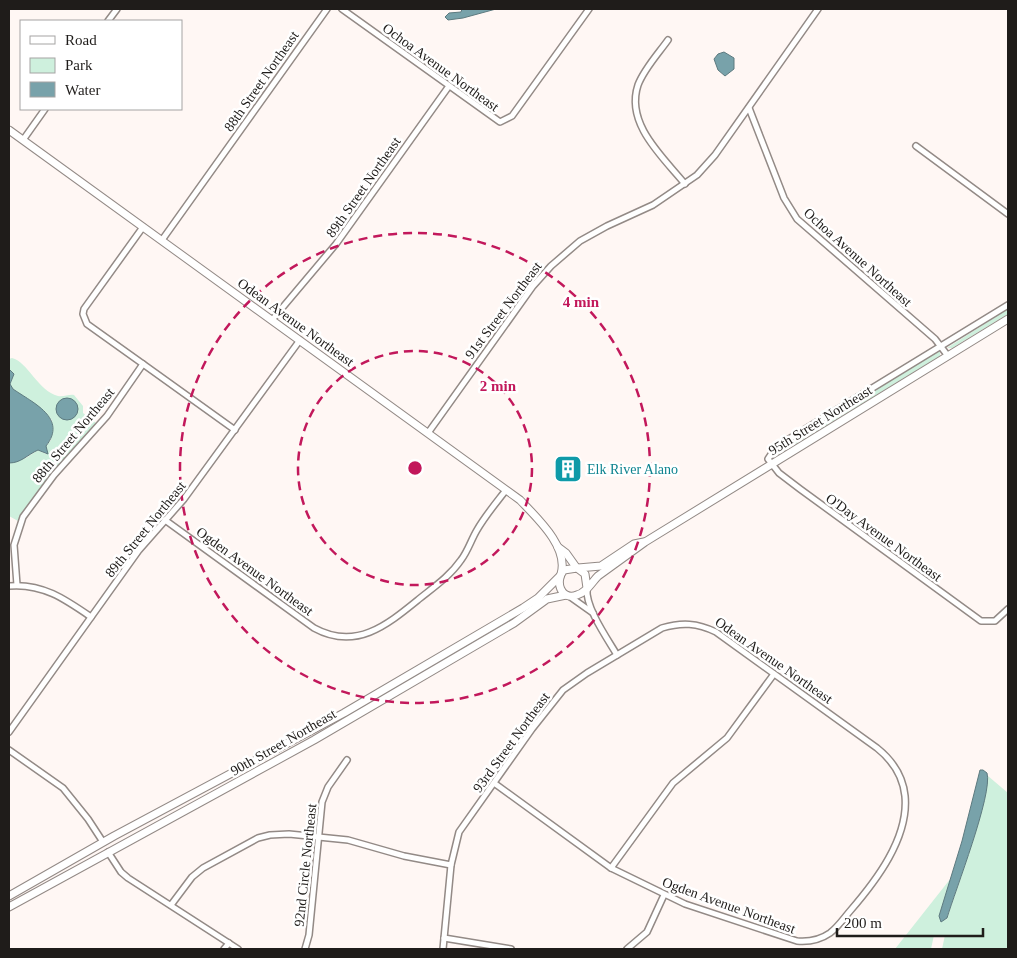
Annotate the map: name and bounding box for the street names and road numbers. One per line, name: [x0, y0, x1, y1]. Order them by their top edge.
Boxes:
street label: Ochoa Avenue Northeast: [380, 20, 502, 115]
street label: 88th Street Northeast: [221, 28, 302, 134]
street label: 89th Street Northeast: [323, 134, 404, 240]
street label: Ochoa Avenue Northeast: [801, 205, 915, 310]
street label: 91st Street Northeast: [462, 259, 545, 362]
street label: Odean Avenue Northeast: [235, 275, 357, 370]
street label: 95th Street Northeast: [766, 382, 875, 458]
street label: 88th Street Northeast: [29, 385, 117, 486]
street label: 89th Street Northeast: [102, 478, 189, 580]
street label: O'Day Avenue Northeast: [823, 490, 944, 584]
street label: Ogden Avenue Northeast: [193, 524, 316, 619]
street label: Odean Avenue Northeast: [712, 614, 835, 707]
street label: 93rd Street Northeast: [470, 689, 553, 795]
street label: 90th Street Northeast: [228, 706, 339, 779]
street label: 92nd Circle Northeast: [292, 803, 319, 927]
street label: Ogden Avenue Northeast: [660, 874, 797, 937]

